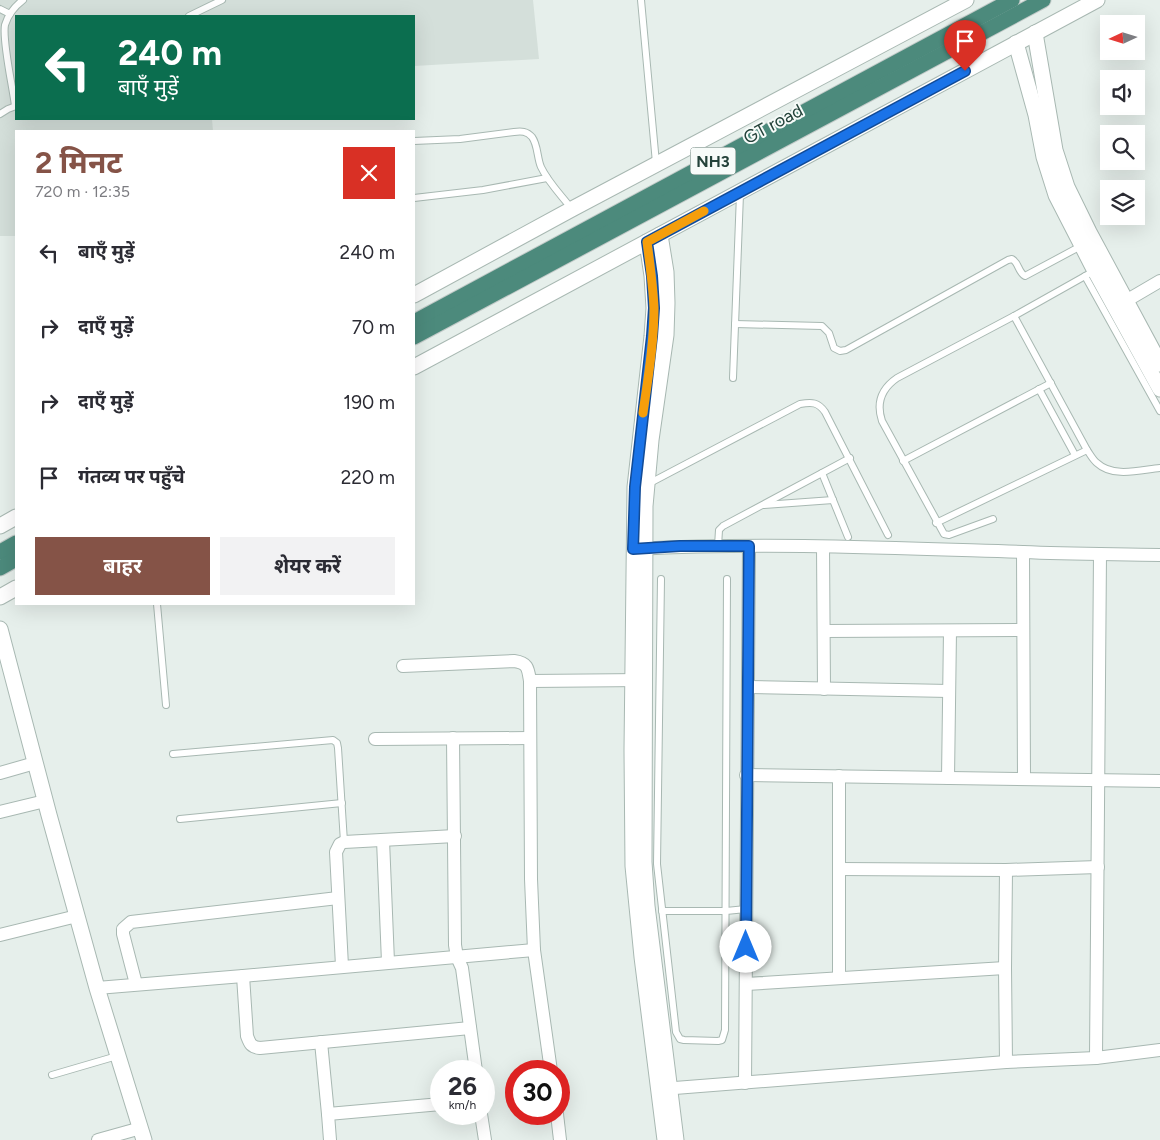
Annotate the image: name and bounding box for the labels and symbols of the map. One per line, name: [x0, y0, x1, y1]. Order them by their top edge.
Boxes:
north arrow: [1100, 15, 1145, 60]
pin: [944, 20, 986, 71]
street label: GT road: [739, 99, 807, 149]
road number: NH3: [690, 148, 736, 175]
position arrow: [719, 920, 771, 972]
speed limit sign: 30: [505, 1060, 570, 1125]

